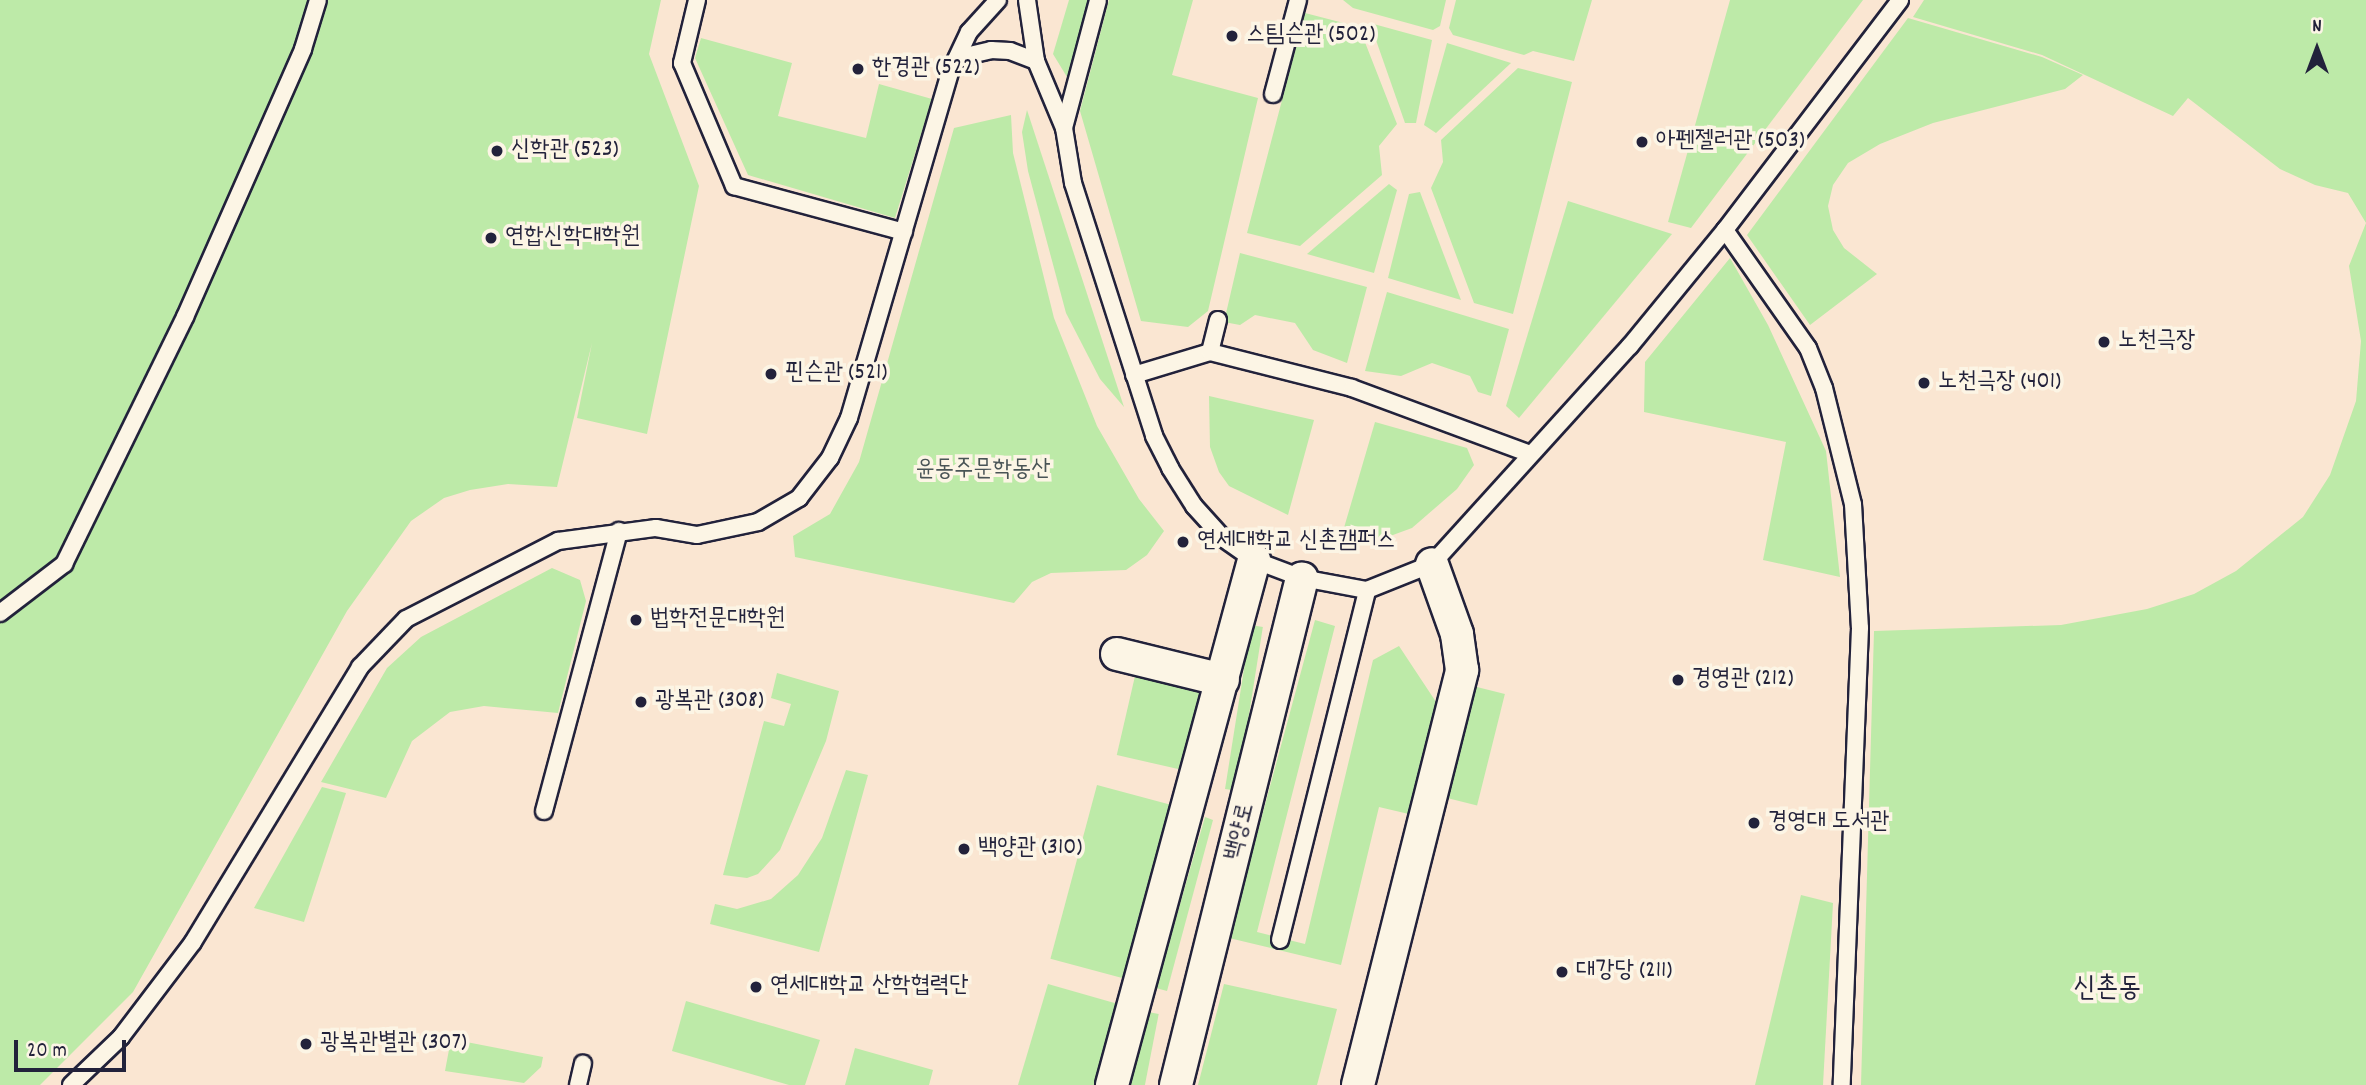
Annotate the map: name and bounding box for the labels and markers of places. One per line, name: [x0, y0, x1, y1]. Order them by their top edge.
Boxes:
place label: 스팀슨관 (502): [1246, 22, 1375, 50]
marker: 스팀슨관 (502): [1224, 28, 1240, 44]
place label: 한경관 (522): [872, 55, 980, 83]
marker: 한경관 (522): [850, 61, 866, 77]
place label: 아펜젤러관 (503): [1656, 128, 1805, 156]
marker: 아펜젤러관 (503): [1634, 134, 1650, 150]
place label: 신학관 (523): [511, 137, 619, 165]
marker: 신학관 (523): [489, 143, 505, 159]
place label: 연합신학대학원: [505, 224, 640, 252]
marker: 연합신학대학원: [483, 230, 499, 246]
place label: 노천극장: [2118, 328, 2195, 356]
marker: 노천극장: [2096, 334, 2112, 350]
place label: 핀슨관 (521): [785, 360, 887, 388]
marker: 핀슨관 (521): [763, 366, 779, 382]
place label: 노천극장 (401): [1938, 369, 2061, 397]
marker: 노천극장 (401): [1916, 375, 1932, 391]
place label: 연세대학교 신촌캠퍼스: [1197, 528, 1396, 556]
marker: 연세대학교 신촌캠퍼스: [1175, 534, 1191, 550]
place label: 법학전문대학원: [650, 606, 785, 634]
marker: 법학전문대학원: [628, 612, 644, 628]
place label: 경영관 (212): [1692, 666, 1794, 694]
marker: 경영관 (212): [1670, 672, 1686, 688]
place label: 광복관 (308): [655, 688, 764, 716]
marker: 광복관 (308): [633, 694, 649, 710]
place label: 경영대 도서관: [1768, 809, 1889, 837]
marker: 경영대 도서관: [1746, 815, 1762, 831]
place label: 백양관 (310): [978, 835, 1082, 863]
marker: 백양관 (310): [956, 841, 972, 857]
place label: 대강당 (211): [1576, 958, 1672, 986]
marker: 대강당 (211): [1554, 964, 1570, 980]
place label: 연세대학교 산학협력단: [770, 973, 969, 1001]
marker: 연세대학교 산학협력단: [748, 979, 764, 995]
place label: 광복관별관 (307): [320, 1030, 467, 1058]
marker: 광복관별관 (307): [298, 1036, 314, 1052]

